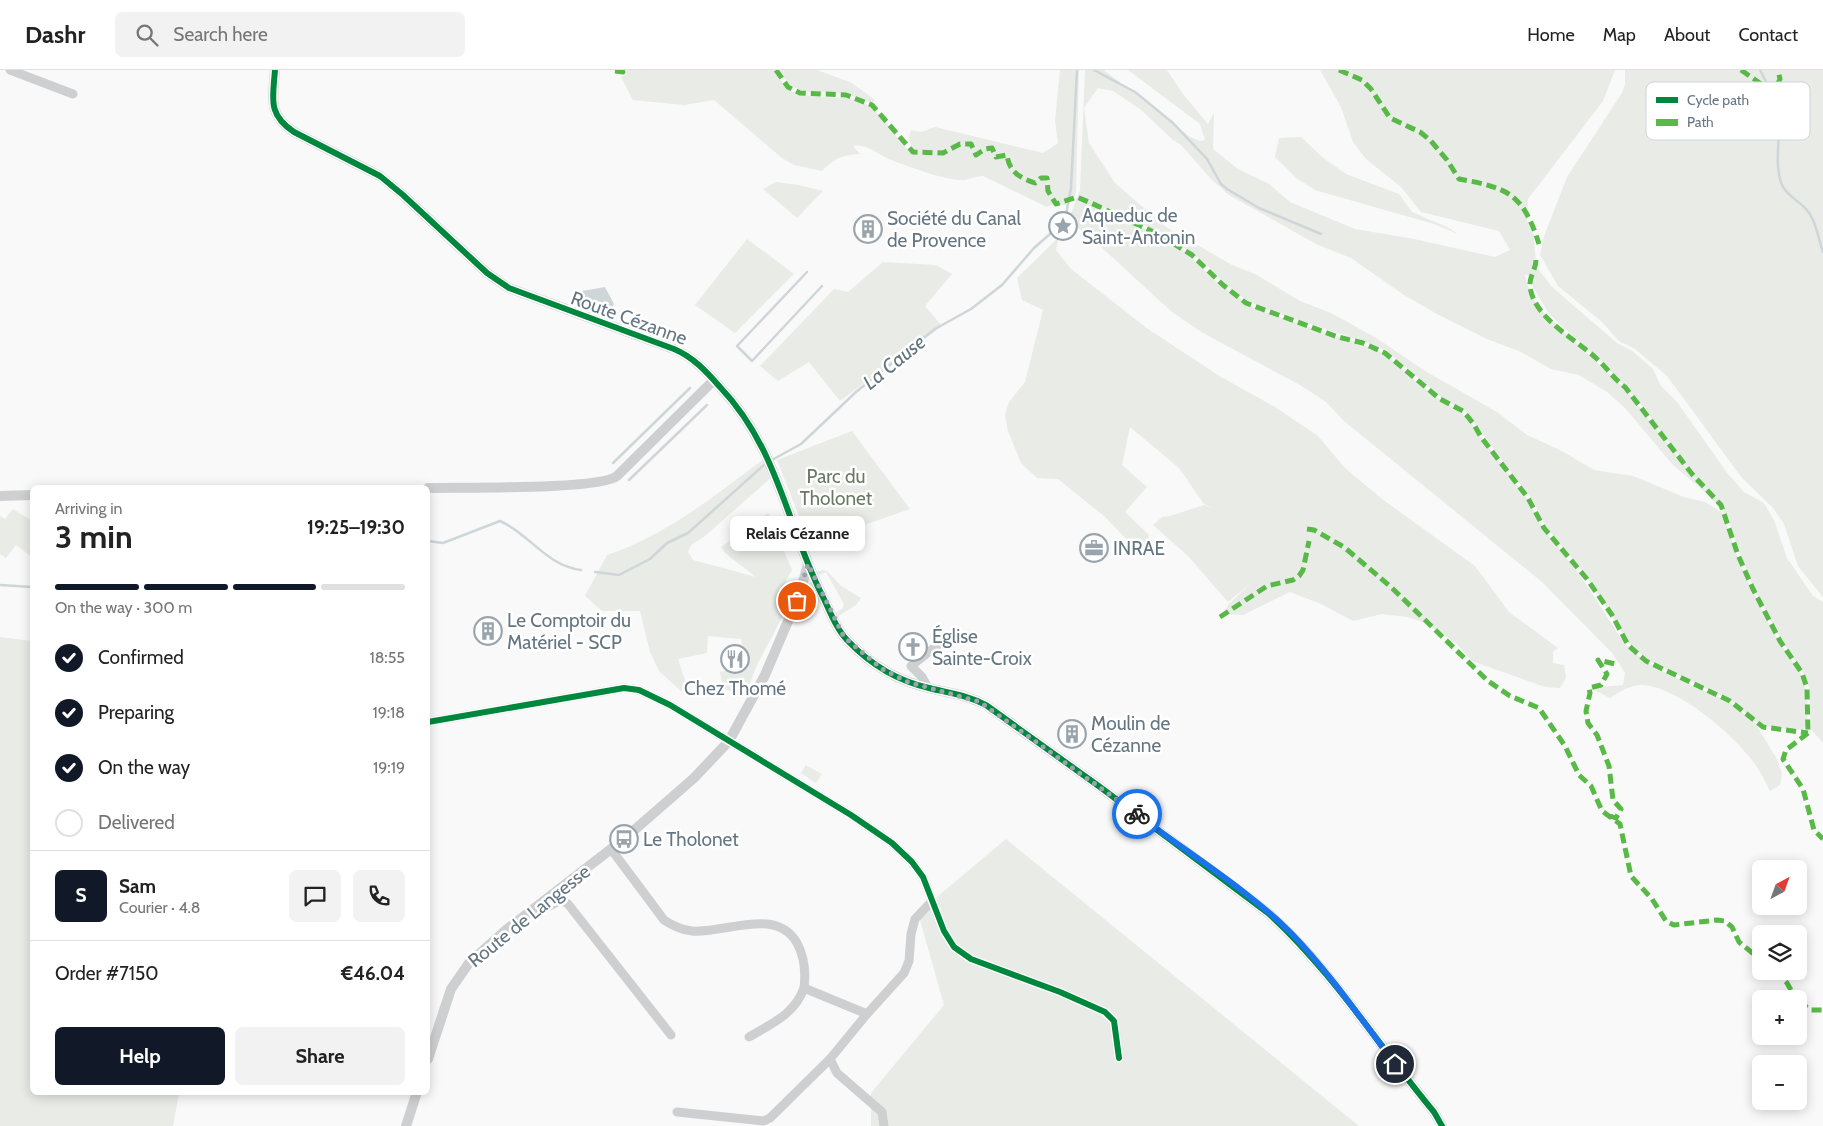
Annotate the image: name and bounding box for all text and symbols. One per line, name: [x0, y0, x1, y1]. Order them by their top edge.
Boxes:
search box: [115, 12, 465, 57]
text: Dashr: [25, 20, 85, 49]
icon: search: [133, 21, 161, 49]
text: Search here: [173, 23, 268, 46]
text: Home: [1527, 24, 1575, 46]
text: Map: [1603, 24, 1636, 46]
text: About: [1664, 24, 1710, 46]
text: Contact: [1738, 24, 1798, 46]
legend: [1646, 82, 1810, 140]
text: Cycle path: [1687, 91, 1749, 109]
text: Path: [1687, 113, 1714, 131]
place label: Aqueduc de Saint-Antonin: [1082, 204, 1195, 249]
place label: Société du Canal de Provence: [887, 207, 1022, 252]
place icon: Aqueduc de Saint-Antonin: [1048, 211, 1078, 241]
building icon: Société du Canal de Provence: [853, 214, 883, 244]
street label: Route Cézanne: [568, 286, 691, 350]
water label: La Cause: [858, 330, 930, 394]
park label: Parc du Tholonet: [800, 465, 873, 510]
text: Arriving in: [55, 499, 122, 518]
text: 19:25–19:30: [307, 516, 405, 539]
callout: Relais Cézanne: [730, 516, 864, 551]
text: 3 min: [55, 517, 133, 556]
text: Relais Cézanne: [746, 524, 849, 543]
office icon: INRAE: [1079, 533, 1109, 563]
place label: INRAE: [1113, 537, 1165, 560]
pin: [776, 580, 818, 622]
icon: bag: [783, 587, 811, 615]
text: On the way · 300 m: [55, 598, 192, 617]
place label: Le Comptoir du Matériel - SCP: [507, 609, 631, 654]
building icon: Le Comptoir du Matériel - SCP: [473, 616, 503, 646]
place label: Église Sainte-Croix: [932, 624, 1032, 670]
church icon: Église Sainte-Croix: [898, 632, 928, 662]
icon: check: [55, 644, 83, 672]
restaurant icon: Chez Thomé: [720, 644, 750, 674]
text: Confirmed: [98, 646, 184, 669]
text: 18:55: [369, 648, 405, 667]
place label: Chez Thomé: [684, 677, 786, 700]
icon: check: [55, 699, 83, 727]
text: Preparing: [98, 701, 174, 724]
text: 19:18: [372, 703, 405, 722]
place label: Moulin de Cézanne: [1091, 712, 1171, 757]
building icon: Moulin de Cézanne: [1057, 719, 1087, 749]
icon: check: [55, 754, 83, 782]
text: On the way: [98, 756, 190, 779]
text: 19:19: [373, 758, 405, 777]
courier: [1112, 789, 1162, 839]
icon: bike: [1123, 800, 1151, 828]
text: Delivered: [98, 811, 175, 834]
bus stop icon: Le Tholonet: [609, 824, 639, 854]
place label: Le Tholonet: [643, 828, 739, 851]
street label: Route de Langesse: [463, 860, 595, 972]
north arrow: [1752, 860, 1808, 915]
map controls: [1752, 860, 1807, 1110]
button: chat: [289, 870, 341, 922]
button: phone: [353, 870, 405, 922]
text: Sam: [119, 875, 156, 898]
text: S: [75, 884, 87, 907]
text: Courier · 4.8: [119, 898, 201, 917]
button: layers: [1752, 925, 1807, 980]
text: Order #7150: [55, 962, 158, 985]
text: €46.04: [341, 962, 405, 985]
button: +: [1752, 990, 1807, 1045]
button: Help: [55, 1027, 225, 1085]
button: Share: [235, 1027, 405, 1085]
pin: [1374, 1043, 1416, 1085]
icon: home: [1381, 1050, 1409, 1078]
button: −: [1752, 1055, 1807, 1110]

